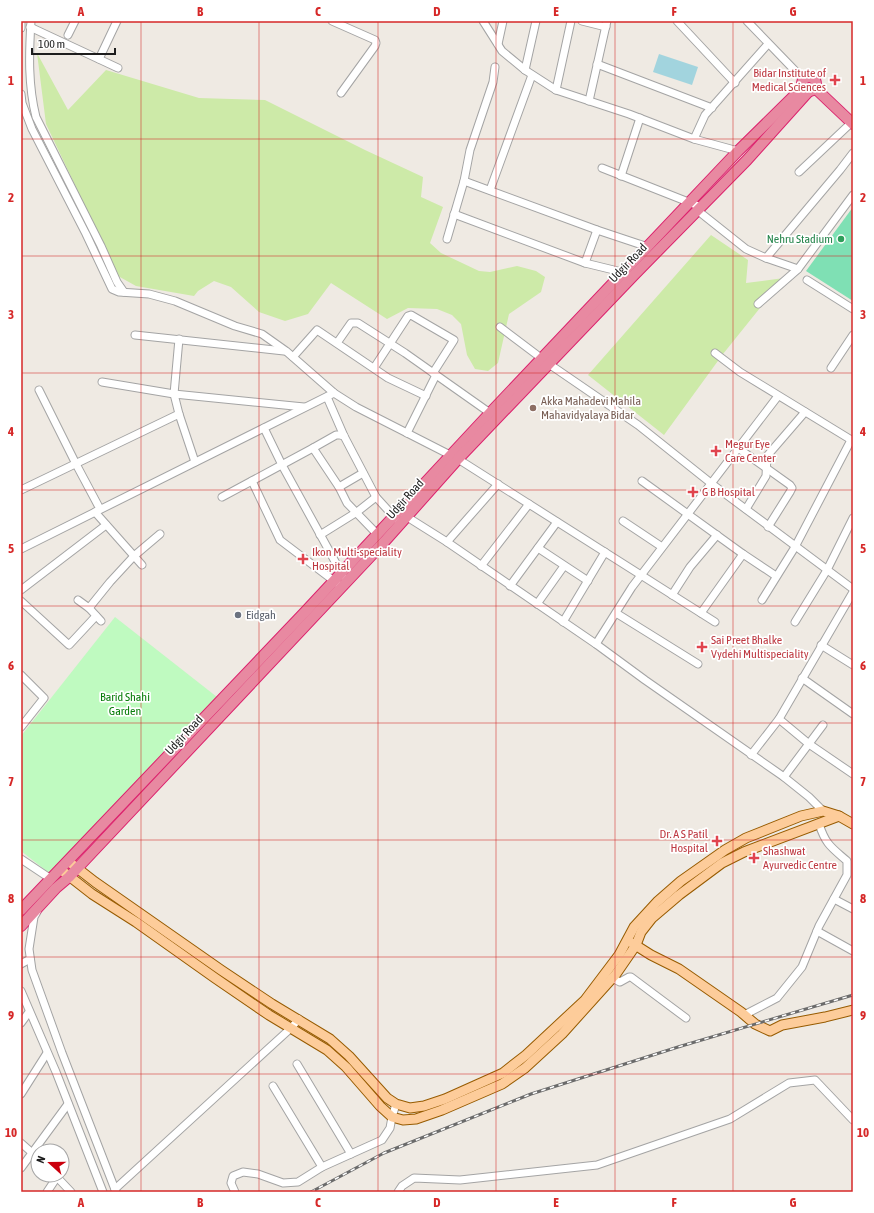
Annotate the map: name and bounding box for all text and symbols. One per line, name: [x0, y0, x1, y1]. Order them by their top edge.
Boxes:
text: A: [77, 4, 85, 19]
text: B: [197, 4, 204, 19]
text: C: [315, 4, 321, 19]
text: D: [433, 4, 441, 19]
text: E: [553, 4, 559, 19]
text: F: [671, 4, 677, 19]
text: G: [790, 4, 797, 19]
scale bar: [32, 30, 115, 56]
text: 100 m: [38, 37, 65, 51]
place label: Bidar Institute of Medical Sciences: [752, 66, 827, 94]
text: 1: [8, 73, 14, 88]
text: 1: [860, 73, 866, 88]
marker: Bidar Institute of Medical Sciences: [829, 74, 841, 86]
text: 2: [8, 190, 14, 205]
text: 2: [860, 190, 866, 205]
place label: Nehru Stadium: [767, 232, 833, 246]
marker: Nehru Stadium: [836, 234, 846, 244]
street label: Udgir Road: [606, 241, 650, 285]
text: 3: [8, 307, 14, 322]
text: 3: [860, 307, 866, 322]
place label: Akka Mahadevi Mahila Mahavidyalaya Bidar: [541, 394, 641, 422]
marker: Akka Mahadevi Mahila Mahavidyalaya Bidar: [528, 403, 538, 413]
text: 4: [7, 424, 14, 439]
text: 4: [859, 424, 866, 439]
place label: Megur Eye Care Center: [725, 437, 776, 465]
marker: Megur Eye Care Center: [710, 445, 722, 457]
street label: Udgir Road: [383, 476, 427, 522]
place label: G B Hospital: [702, 485, 756, 499]
marker: G B Hospital: [687, 486, 699, 498]
text: 5: [8, 541, 14, 556]
text: 5: [860, 541, 866, 556]
place label: Ikon Multi-speciality Hospital: [312, 545, 402, 573]
marker: Ikon Multi-speciality Hospital: [297, 553, 309, 565]
place label: Eidgah: [246, 608, 276, 622]
marker: Eidgah: [233, 610, 243, 620]
place label: Sai Preet Bhalke Vydehi Multispeciality: [711, 633, 809, 661]
marker: Sai Preet Bhalke Vydehi Multispeciality: [696, 641, 708, 653]
text: 6: [8, 658, 14, 673]
text: 6: [860, 658, 866, 673]
park label: Barid Shahi Garden: [100, 690, 150, 718]
street label: Udgir Road: [162, 712, 206, 758]
text: 7: [8, 774, 14, 789]
text: 7: [860, 774, 866, 789]
place label: Dr. A S Patil Hospital: [660, 827, 709, 855]
marker: Dr. A S Patil Hospital: [711, 835, 723, 847]
place label: Shashwat Ayurvedic Centre: [763, 844, 837, 872]
marker: Shashwat Ayurvedic Centre: [748, 852, 760, 864]
text: 8: [8, 891, 14, 906]
text: 8: [860, 891, 866, 906]
text: 9: [8, 1008, 14, 1023]
text: 9: [860, 1008, 866, 1023]
text: 10: [5, 1125, 17, 1140]
text: 10: [857, 1125, 869, 1140]
north arrow: [30, 1143, 70, 1183]
text: N: [34, 1154, 47, 1165]
text: A: [77, 1195, 85, 1210]
text: B: [197, 1195, 204, 1210]
text: C: [315, 1195, 321, 1210]
text: D: [433, 1195, 441, 1210]
text: E: [553, 1195, 559, 1210]
text: F: [671, 1195, 677, 1210]
text: G: [790, 1195, 797, 1210]

